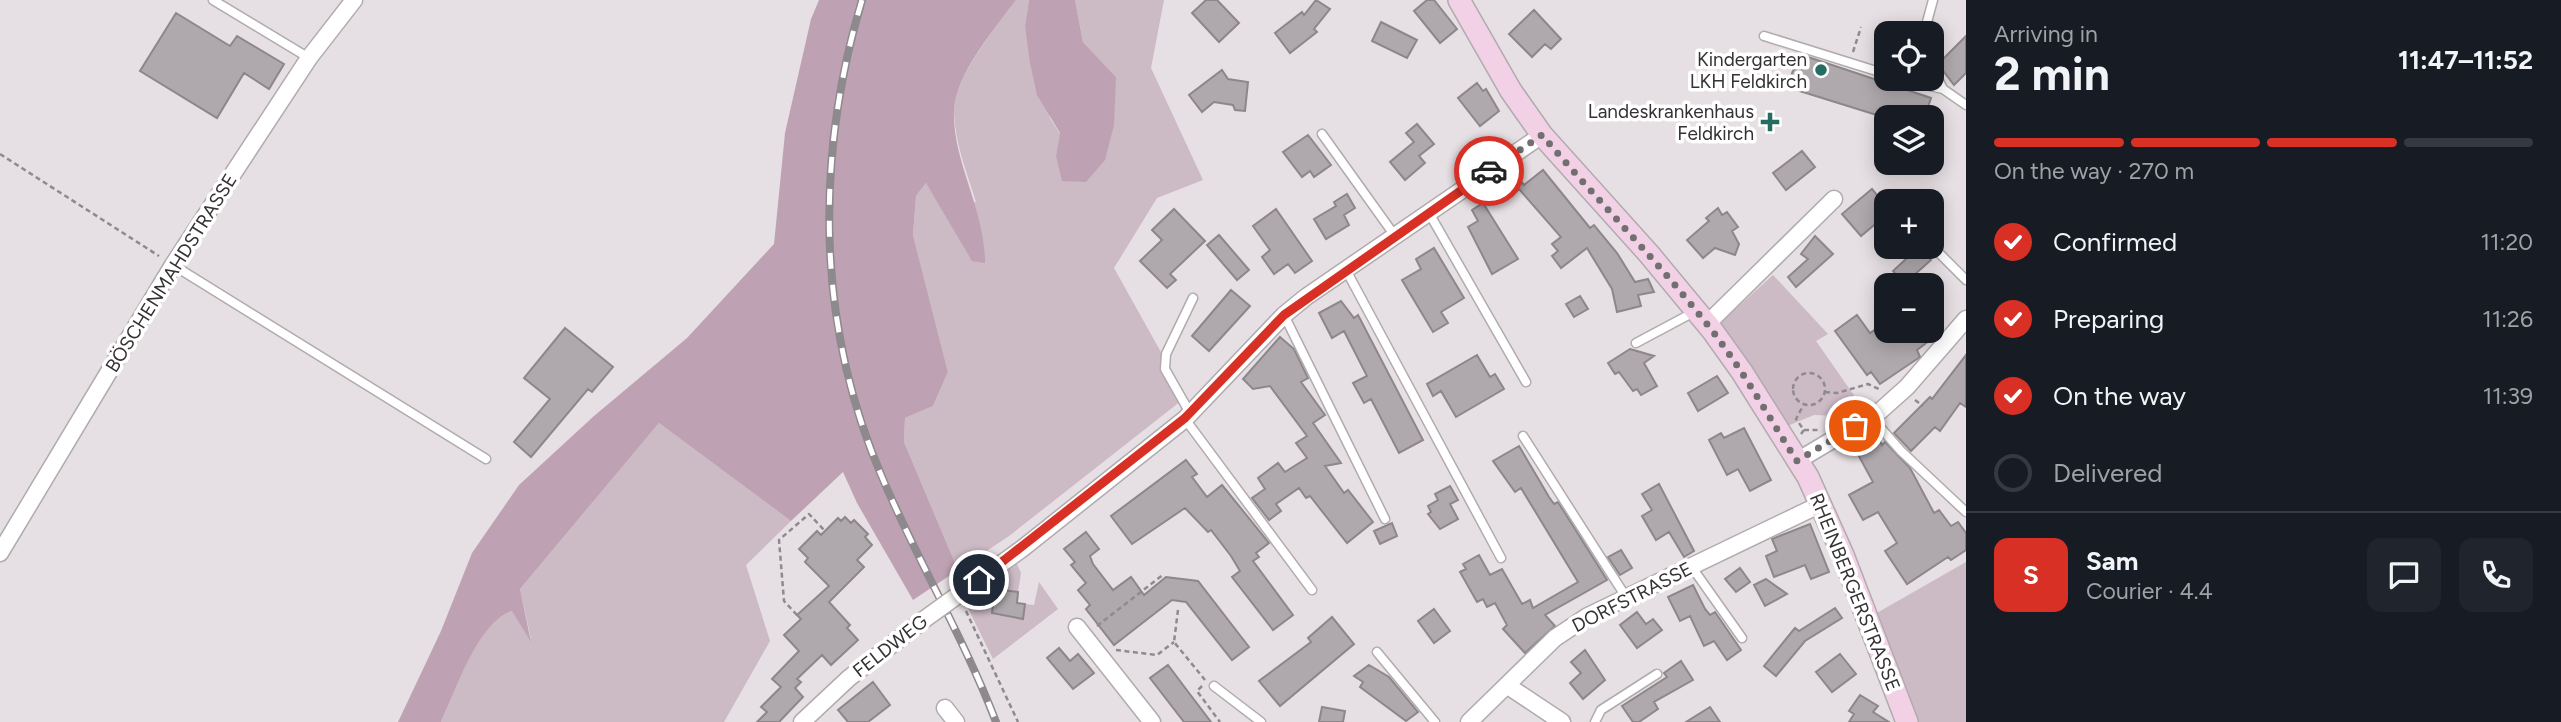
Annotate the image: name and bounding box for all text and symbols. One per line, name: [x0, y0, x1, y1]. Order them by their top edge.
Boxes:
text: Arriving in: [1994, 20, 2098, 48]
map controls: [1874, 21, 1944, 343]
button: locate: [1874, 21, 1944, 91]
text: 11:47–11:52: [2398, 44, 2533, 76]
text: 2 min: [1994, 46, 2110, 102]
place label: Kindergarten LKH Feldkirch: [1690, 48, 1807, 93]
marker: Kindergarten LKH Feldkirch: [1813, 62, 1829, 78]
place label: Landeskrankenhaus Feldkirch: [1588, 100, 1754, 145]
button: layers: [1874, 105, 1944, 175]
marker: Landeskrankenhaus Feldkirch: [1760, 112, 1780, 132]
courier: [1454, 136, 1524, 206]
icon: car: [1470, 152, 1508, 190]
text: On the way · 270 m: [1994, 157, 2194, 185]
street label: BÖSCHENMAHDSTRASSE: [100, 169, 242, 377]
button: +: [1874, 189, 1944, 259]
icon: check: [1994, 223, 2032, 261]
text: Confirmed: [2053, 226, 2177, 258]
text: 11:20: [2481, 228, 2533, 256]
button: −: [1874, 273, 1944, 343]
icon: check: [1994, 300, 2032, 338]
text: Preparing: [2053, 303, 2164, 335]
text: 11:26: [2482, 305, 2533, 333]
icon: check: [1994, 377, 2032, 415]
text: On the way: [2053, 380, 2186, 412]
text: 11:39: [2483, 382, 2533, 410]
pin: [1825, 396, 1885, 456]
icon: bag: [1836, 407, 1874, 445]
text: Delivered: [2053, 457, 2162, 489]
street label: RHEINBERGERSTRASSE: [1805, 490, 1905, 694]
button: chat: [2367, 538, 2441, 612]
button: phone: [2459, 538, 2533, 612]
text: Sam: [2086, 545, 2138, 577]
pin: [949, 550, 1009, 610]
street label: DORFSTRASSE: [1568, 557, 1696, 637]
text: S: [2023, 559, 2039, 591]
icon: home: [960, 561, 998, 599]
text: Courier · 4.4: [2086, 577, 2213, 605]
street label: FELDWEG: [848, 610, 932, 682]

